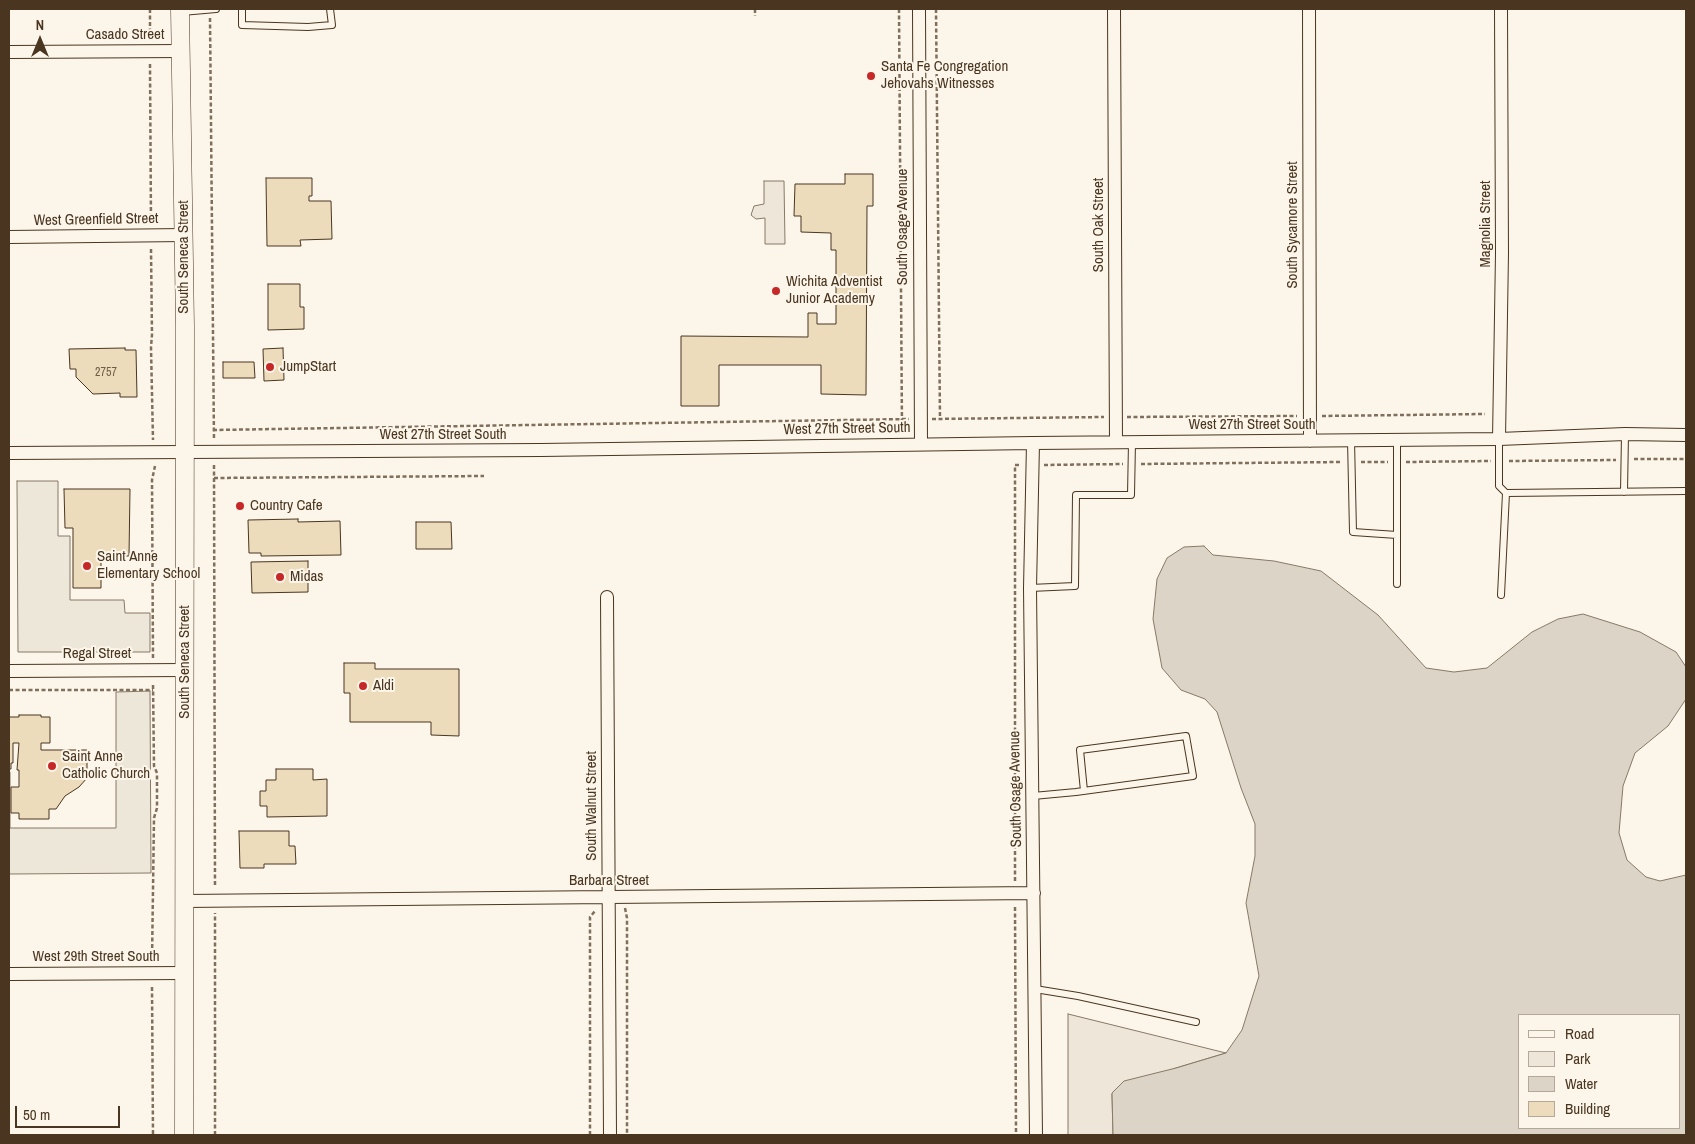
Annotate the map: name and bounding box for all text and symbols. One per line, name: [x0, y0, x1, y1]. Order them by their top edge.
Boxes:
north arrow: [15, 15, 65, 65]
text: N: [36, 16, 44, 34]
street label: Casado Street: [86, 26, 164, 44]
place label: Santa Fe Congregation Jehovahs Witnesses: [881, 58, 1008, 93]
marker: Santa Fe Congregation Jehovahs Witnesses: [865, 70, 877, 82]
street label: South Sycamore Street: [1284, 161, 1302, 289]
street label: South Osage Avenue: [894, 169, 912, 285]
street label: South Oak Street: [1090, 178, 1108, 272]
street label: Magnolia Street: [1477, 181, 1495, 267]
street label: South Seneca Street: [175, 200, 193, 314]
street label: West Greenfield Street: [33, 210, 159, 230]
place label: Wichita Adventist Junior Academy: [786, 273, 882, 308]
marker: Wichita Adventist Junior Academy: [770, 285, 782, 297]
place label: JumpStart: [280, 358, 336, 376]
marker: JumpStart: [264, 361, 276, 373]
house number: 2757: [95, 366, 117, 380]
street label: West 27th Street South: [1189, 416, 1315, 434]
street label: West 27th Street South: [783, 419, 911, 439]
street label: West 27th Street South: [380, 426, 506, 444]
place label: Country Cafe: [250, 497, 322, 515]
marker: Country Cafe: [234, 500, 246, 512]
place label: Saint Anne Elementary School: [97, 548, 200, 583]
marker: Saint Anne Elementary School: [81, 560, 93, 572]
place label: Midas: [290, 568, 323, 586]
marker: Midas: [274, 571, 286, 583]
street label: South Seneca Street: [176, 605, 194, 719]
street label: Regal Street: [63, 645, 131, 663]
place label: Aldi: [373, 677, 394, 695]
marker: Aldi: [357, 680, 369, 692]
street label: South Osage Avenue: [1006, 730, 1026, 848]
place label: Saint Anne Catholic Church: [62, 748, 150, 783]
street label: South Walnut Street: [583, 751, 601, 861]
marker: Saint Anne Catholic Church: [46, 760, 58, 772]
street label: Barbara Street: [569, 872, 649, 890]
street label: West 29th Street South: [33, 948, 159, 966]
legend: [1518, 1014, 1680, 1129]
text: Road: [1565, 1023, 1594, 1044]
text: Park: [1565, 1048, 1590, 1069]
text: Water: [1565, 1073, 1597, 1094]
scale bar: [18, 1096, 122, 1128]
text: Building: [1565, 1098, 1610, 1119]
text: 50 m: [23, 1104, 50, 1125]

